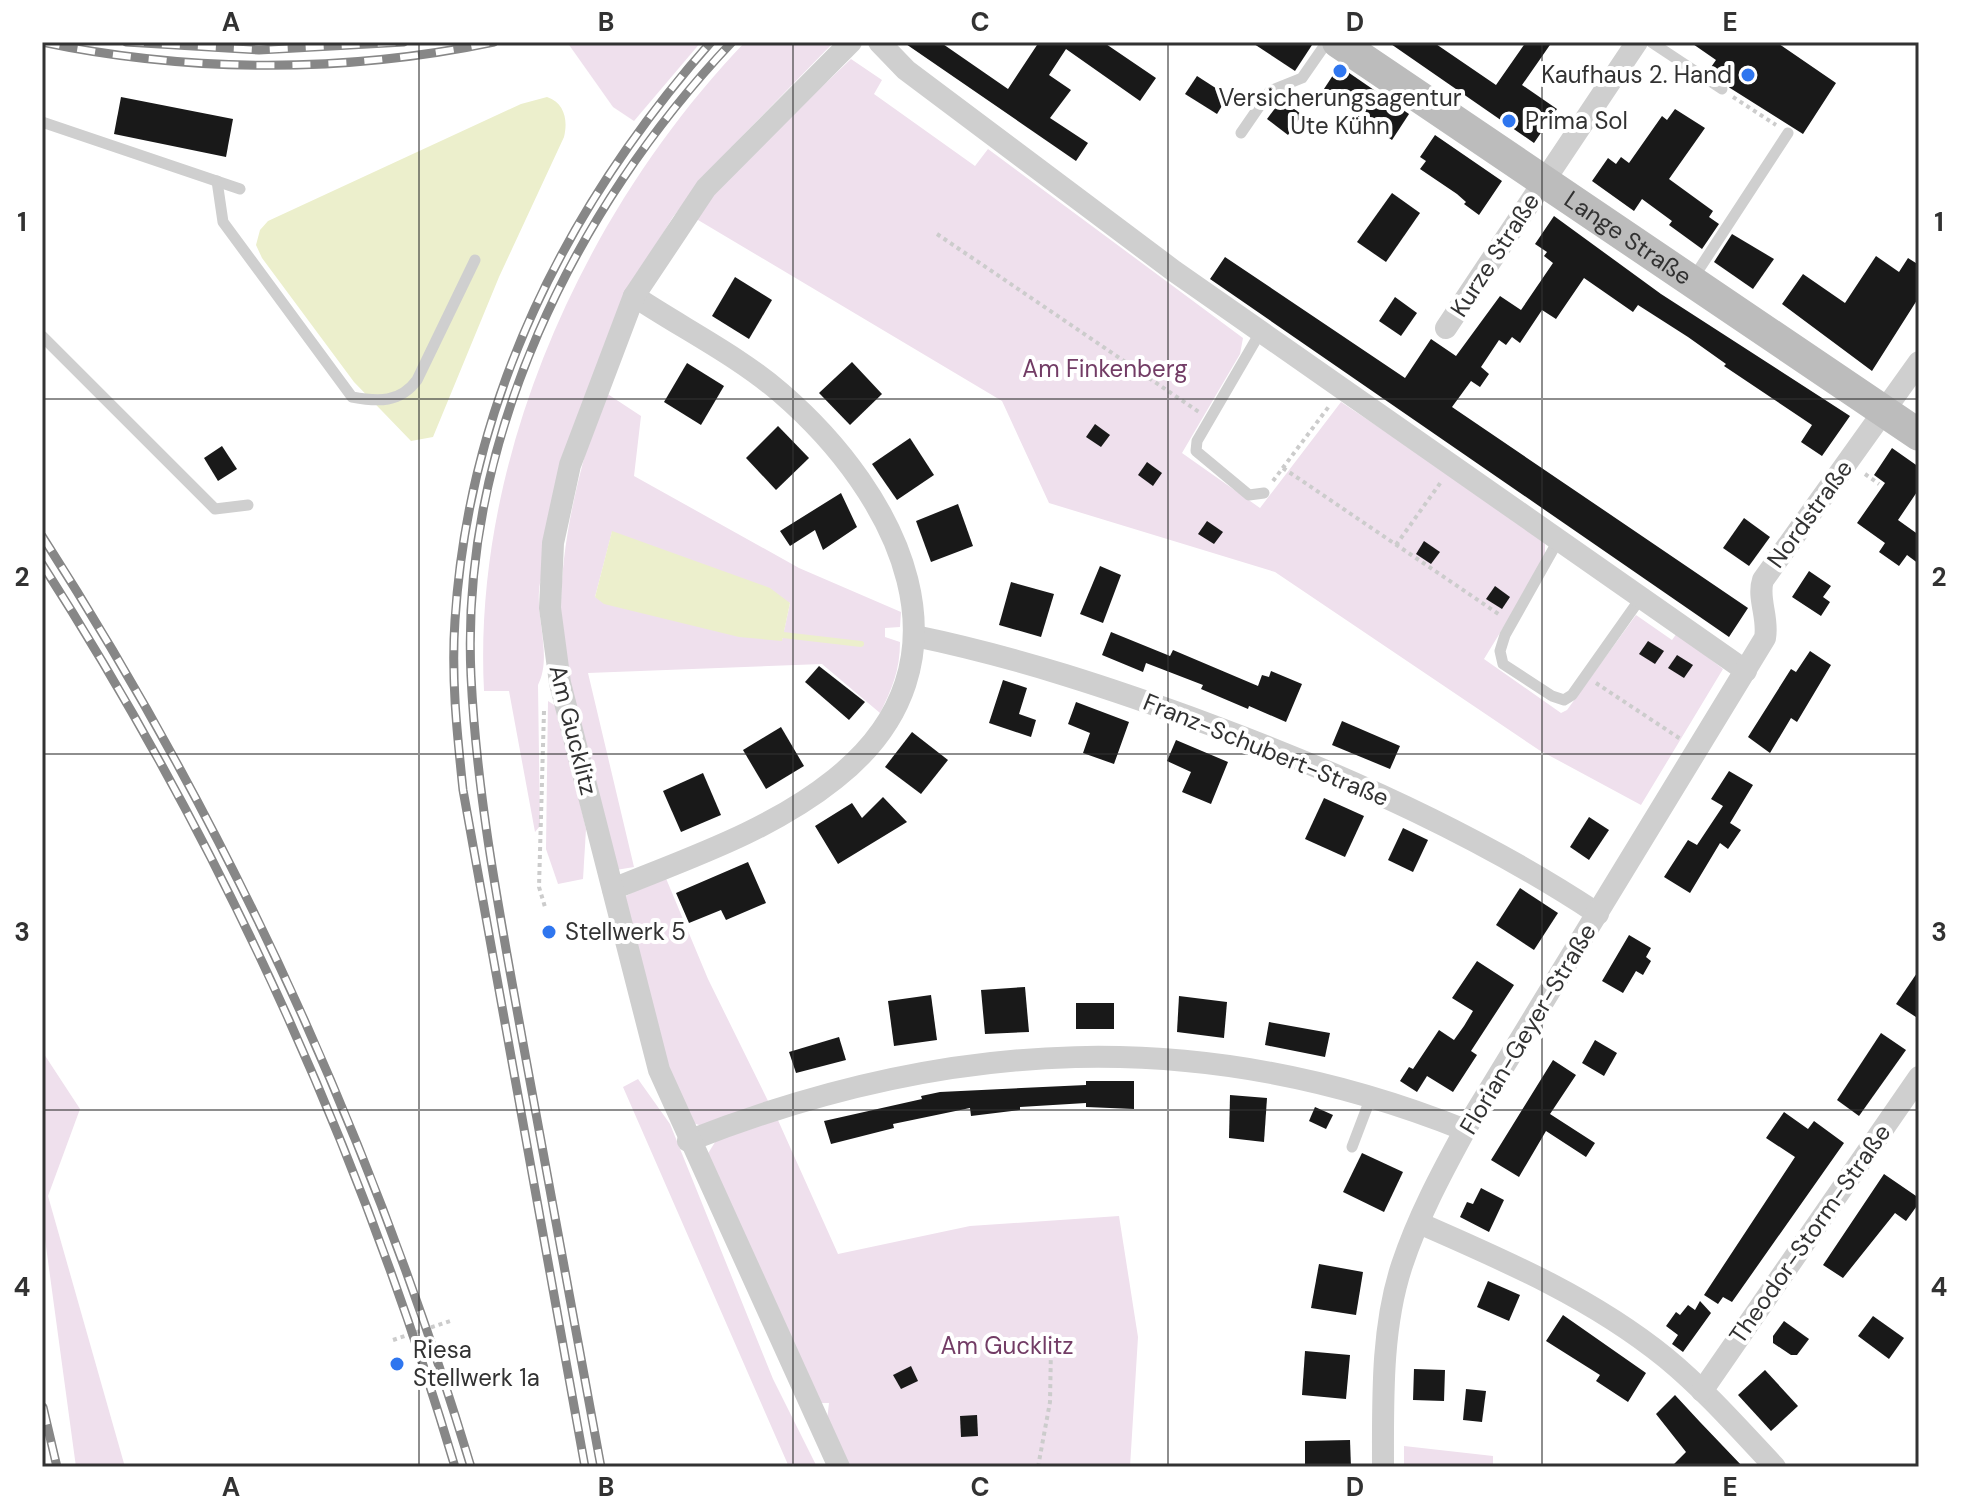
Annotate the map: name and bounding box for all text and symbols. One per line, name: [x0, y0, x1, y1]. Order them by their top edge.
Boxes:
text: A: [222, 5, 240, 39]
text: B: [598, 5, 614, 39]
text: C: [970, 5, 990, 39]
text: D: [1346, 5, 1364, 39]
text: E: [1722, 5, 1738, 39]
place label: Kaufhaus 2. Hand: [1541, 59, 1732, 90]
marker: Versicherungsagentur Ute Kühn: [1331, 62, 1349, 80]
marker: Kaufhaus 2. Hand: [1739, 66, 1757, 84]
place label: Versicherungsagentur Ute Kühn: [1218, 82, 1462, 141]
place label: Prima Sol: [1525, 105, 1628, 136]
marker: Prima Sol: [1500, 112, 1518, 130]
street label: Lange Straße: [1559, 184, 1698, 292]
street label: Kurze Straße: [1443, 187, 1546, 323]
text: 1: [17, 205, 27, 239]
text: 1: [1934, 205, 1944, 239]
park label: Am Finkenberg: [1022, 353, 1188, 384]
street label: Nordstraße: [1760, 454, 1859, 574]
text: 2: [14, 560, 30, 594]
text: 2: [1931, 560, 1947, 594]
street label: Am Gucklitz: [542, 662, 605, 798]
street label: Franz-Schubert-Straße: [1139, 686, 1393, 813]
text: 3: [14, 915, 30, 949]
text: 3: [1931, 915, 1947, 949]
place label: Stellwerk 5: [565, 916, 686, 947]
street label: Florian-Geyer-Straße: [1452, 918, 1603, 1140]
marker: Stellwerk 5: [540, 923, 558, 941]
street label: Theodor-Storm-Straße: [1722, 1118, 1897, 1350]
text: 4: [14, 1270, 30, 1304]
text: 4: [1931, 1270, 1947, 1304]
park label: Am Gucklitz: [941, 1330, 1073, 1361]
place label: Riesa Stellwerk 1a: [413, 1334, 540, 1393]
marker: Riesa Stellwerk 1a: [388, 1355, 406, 1373]
text: A: [222, 1470, 240, 1504]
text: B: [598, 1470, 614, 1504]
text: C: [970, 1470, 990, 1504]
text: D: [1346, 1470, 1364, 1504]
text: E: [1722, 1470, 1738, 1504]

